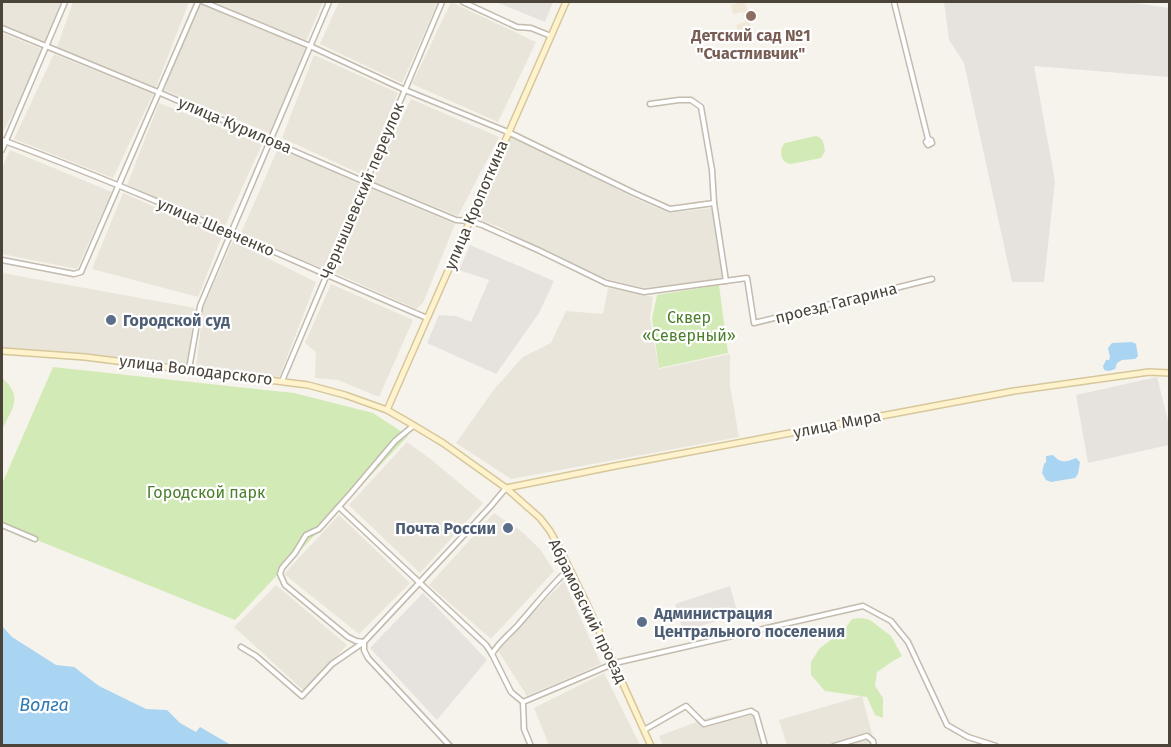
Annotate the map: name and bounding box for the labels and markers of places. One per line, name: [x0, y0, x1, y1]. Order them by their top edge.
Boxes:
marker: Детский сад №1 "Счастливчик": [744, 9, 758, 23]
place label: Детский сад №1 "Счастливчик": [690, 26, 811, 63]
place label: Городской суд: [123, 311, 230, 330]
marker: Городской суд: [104, 313, 118, 327]
place label: Почта России: [395, 519, 496, 538]
marker: Почта России: [501, 521, 515, 535]
place label: Администрация Центрального поселения: [653, 604, 845, 641]
marker: Администрация Центрального поселения: [635, 615, 649, 629]

